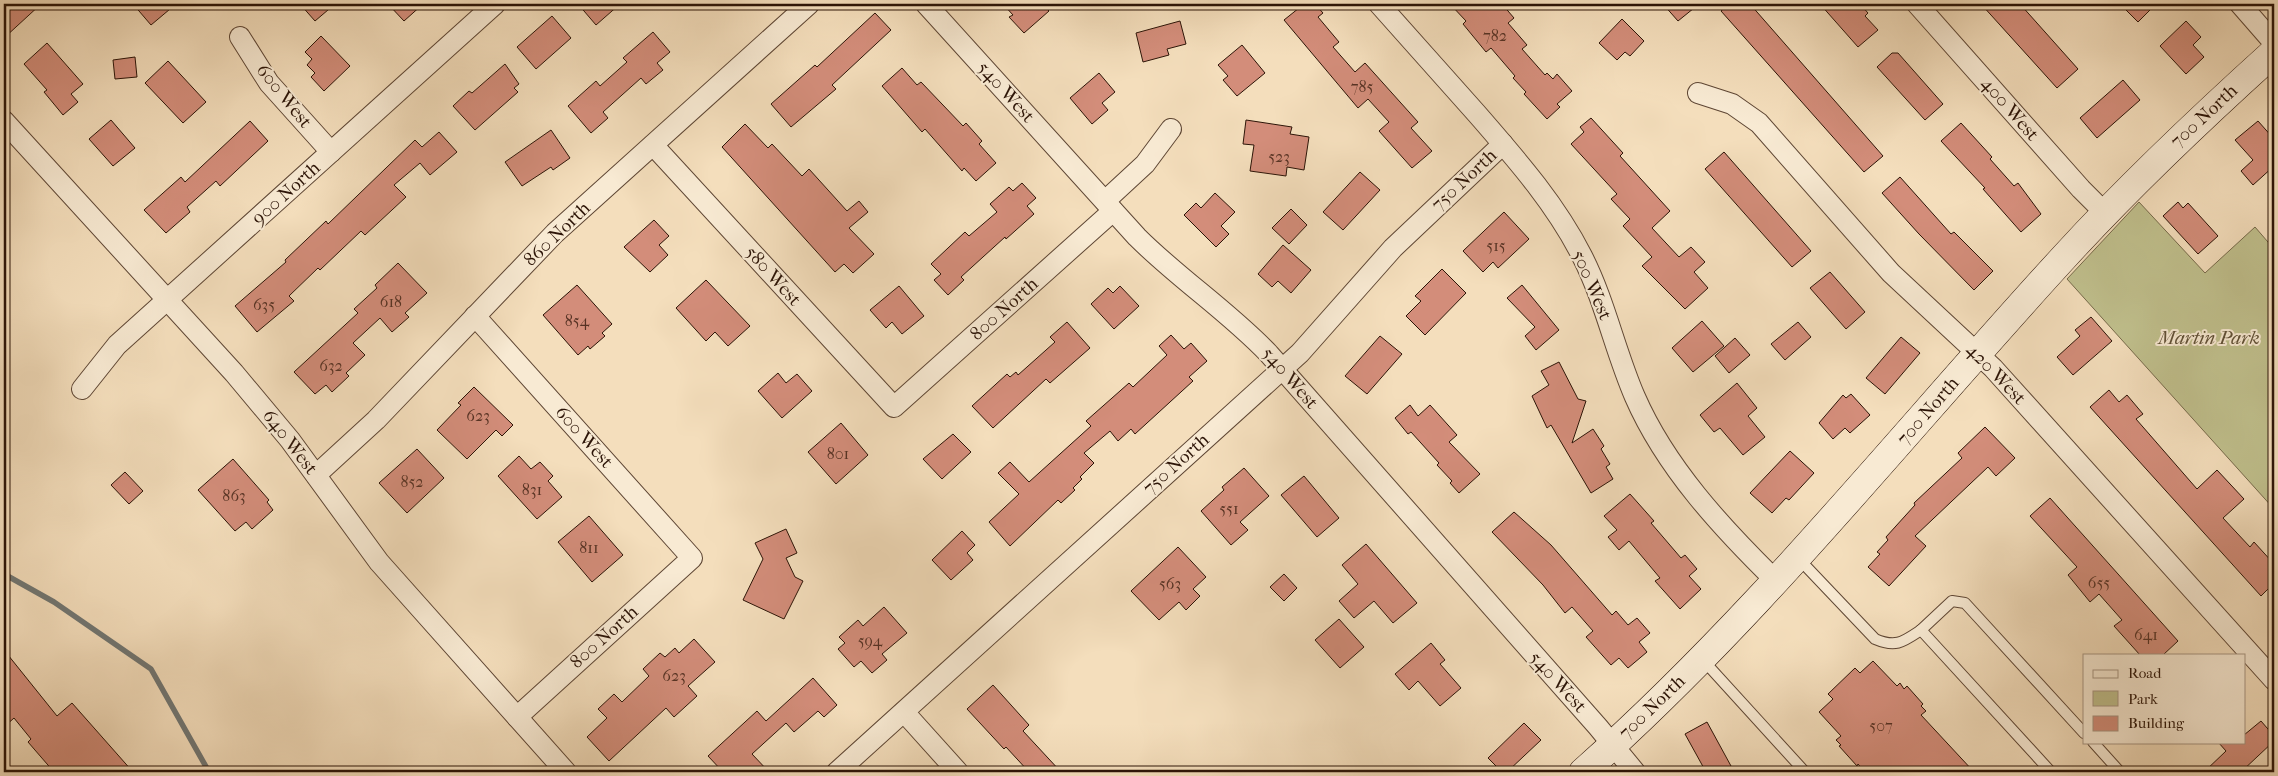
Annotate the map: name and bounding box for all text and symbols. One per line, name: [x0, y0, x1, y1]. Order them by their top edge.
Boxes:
house number: 782: [1483, 26, 1507, 45]
street label: 540 West: [973, 57, 1039, 127]
street label: 600 West: [252, 60, 317, 133]
street label: 400 West: [1976, 73, 2044, 145]
house number: 785: [1351, 77, 1373, 96]
street label: 700 North: [2166, 79, 2242, 152]
street label: 750 North: [1427, 144, 1501, 216]
house number: 523: [1268, 147, 1290, 166]
street label: 900 North: [247, 156, 325, 229]
street label: 860 North: [519, 197, 595, 271]
house number: 515: [1486, 236, 1506, 255]
street label: 580 West: [740, 242, 806, 311]
street label: 500 West: [1567, 247, 1617, 323]
street label: 800 North: [966, 273, 1043, 345]
house number: 618: [380, 292, 402, 311]
house number: 635: [253, 295, 275, 314]
house number: 854: [565, 311, 590, 330]
park label: Martin Park: [2156, 327, 2260, 349]
street label: 420 West: [1962, 339, 2031, 409]
street label: 540 West: [1257, 343, 1323, 414]
house number: 632: [319, 356, 343, 375]
street label: 700 North: [1892, 372, 1964, 450]
street label: 600 West: [550, 401, 618, 473]
street label: 640 West: [258, 405, 322, 479]
house number: 623: [466, 406, 490, 425]
street label: 750 North: [1139, 428, 1214, 499]
house number: 801: [827, 444, 849, 463]
house number: 852: [400, 472, 424, 491]
house number: 831: [522, 480, 542, 499]
house number: 863: [222, 486, 246, 505]
house number: 551: [1219, 499, 1239, 518]
house number: 811: [579, 538, 599, 557]
house number: 655: [2088, 573, 2110, 592]
house number: 563: [1159, 574, 1181, 593]
street label: 800 North: [566, 601, 643, 673]
house number: 641: [2134, 625, 2158, 644]
house number: 594: [858, 631, 883, 650]
street label: 540 West: [1525, 647, 1591, 717]
legend: [2083, 654, 2246, 744]
text: Road: [2128, 664, 2162, 682]
house number: 623: [662, 666, 686, 685]
street label: 700 North: [1614, 670, 1690, 744]
text: Park: [2128, 690, 2158, 708]
text: Building: [2128, 714, 2185, 732]
house number: 507: [1869, 716, 1893, 735]

